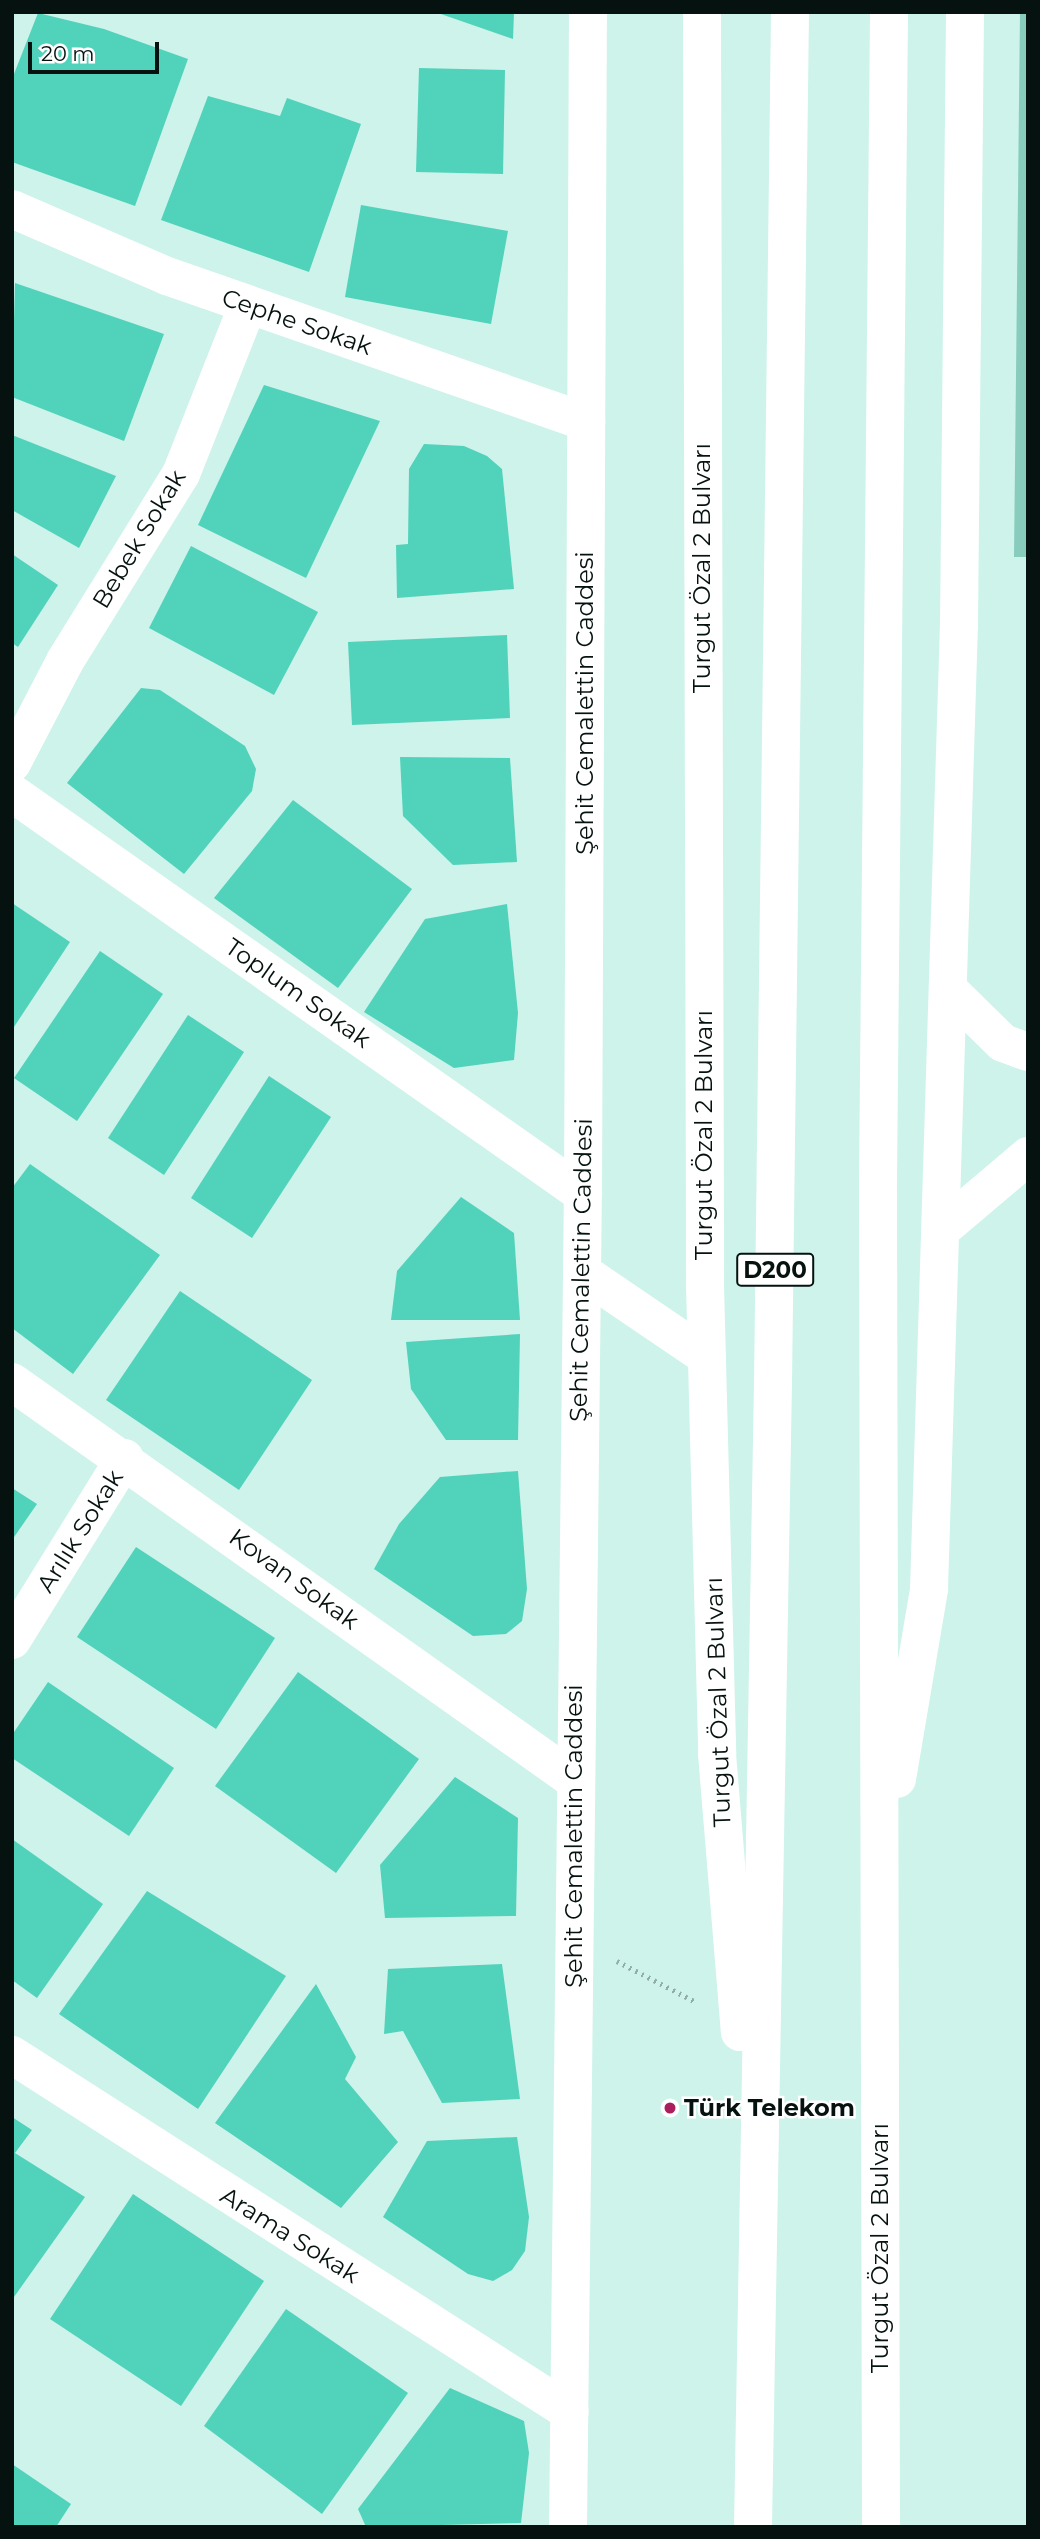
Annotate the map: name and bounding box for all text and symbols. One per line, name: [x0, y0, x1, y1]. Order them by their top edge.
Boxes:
scale bar: [32, 28, 163, 72]
text: 20 m: [41, 41, 95, 66]
street label: Cephe Sokak: [218, 283, 376, 361]
street label: Turgut Özal 2 Bulvarı: [688, 443, 716, 693]
street label: Bebek Sokak: [86, 465, 192, 613]
street label: Şehit Cemalettin Caddesi: [571, 551, 599, 855]
street label: Toplum Sokak: [220, 932, 376, 1054]
street label: Turgut Özal 2 Bulvarı: [690, 1010, 718, 1260]
street label: Şehit Cemalettin Caddesi: [564, 1118, 598, 1422]
road number: D200: [735, 1250, 815, 1289]
street label: Arılık Sokak: [31, 1464, 129, 1598]
street label: Kovan Sokak: [224, 1522, 364, 1636]
street label: Turgut Özal 2 Bulvarı: [699, 1577, 737, 1827]
street label: Şehit Cemalettin Caddesi: [560, 1684, 588, 1988]
place label: Türk Telekom: [684, 2094, 855, 2122]
marker: Türk Telekom: [662, 2100, 678, 2116]
street label: Turgut Özal 2 Bulvarı: [866, 2123, 894, 2373]
street label: Arama Sokak: [215, 2181, 365, 2289]

